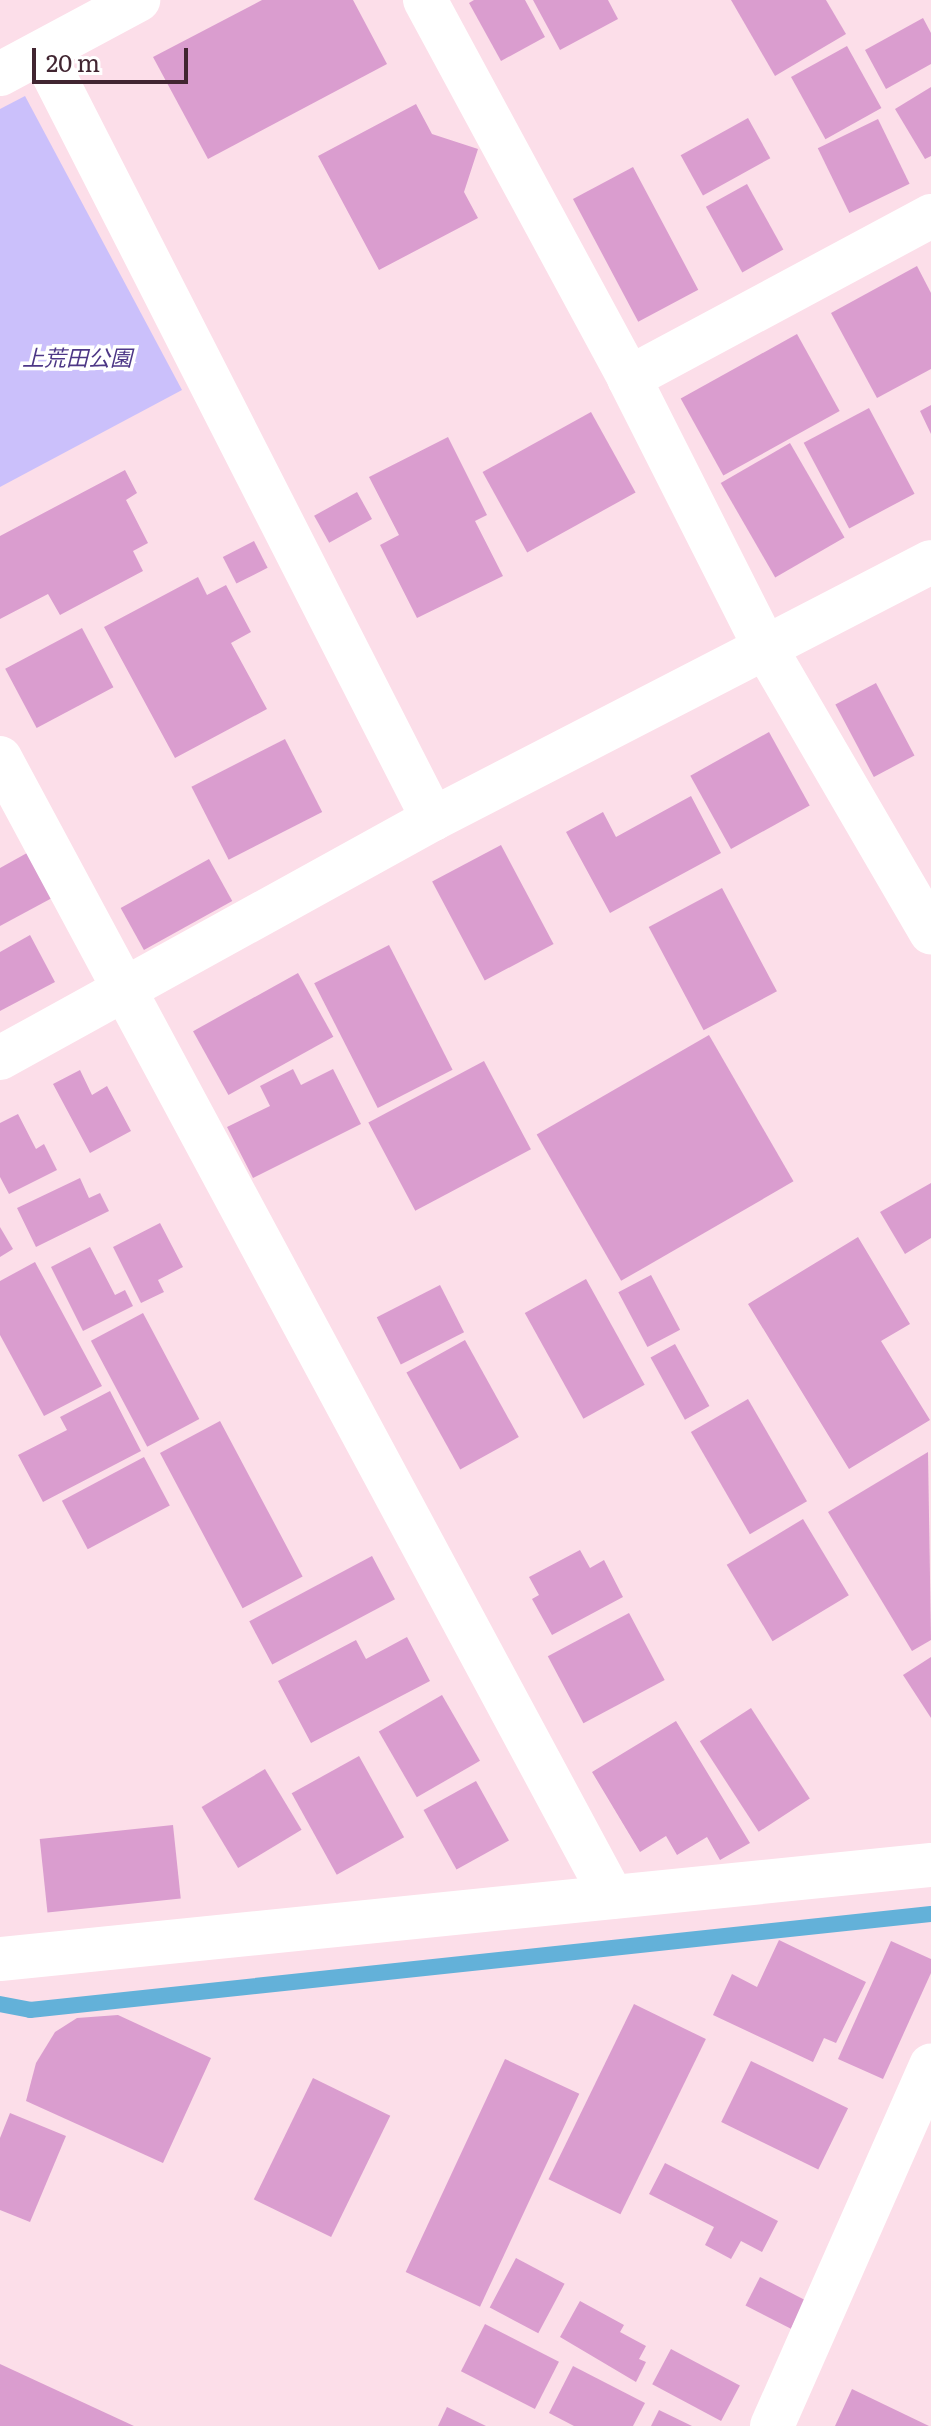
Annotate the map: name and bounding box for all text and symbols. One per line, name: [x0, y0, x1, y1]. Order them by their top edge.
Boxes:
scale bar: [36, 32, 192, 82]
text: 20 m: [46, 44, 100, 79]
park label: 上荒田公園: [22, 344, 132, 370]

